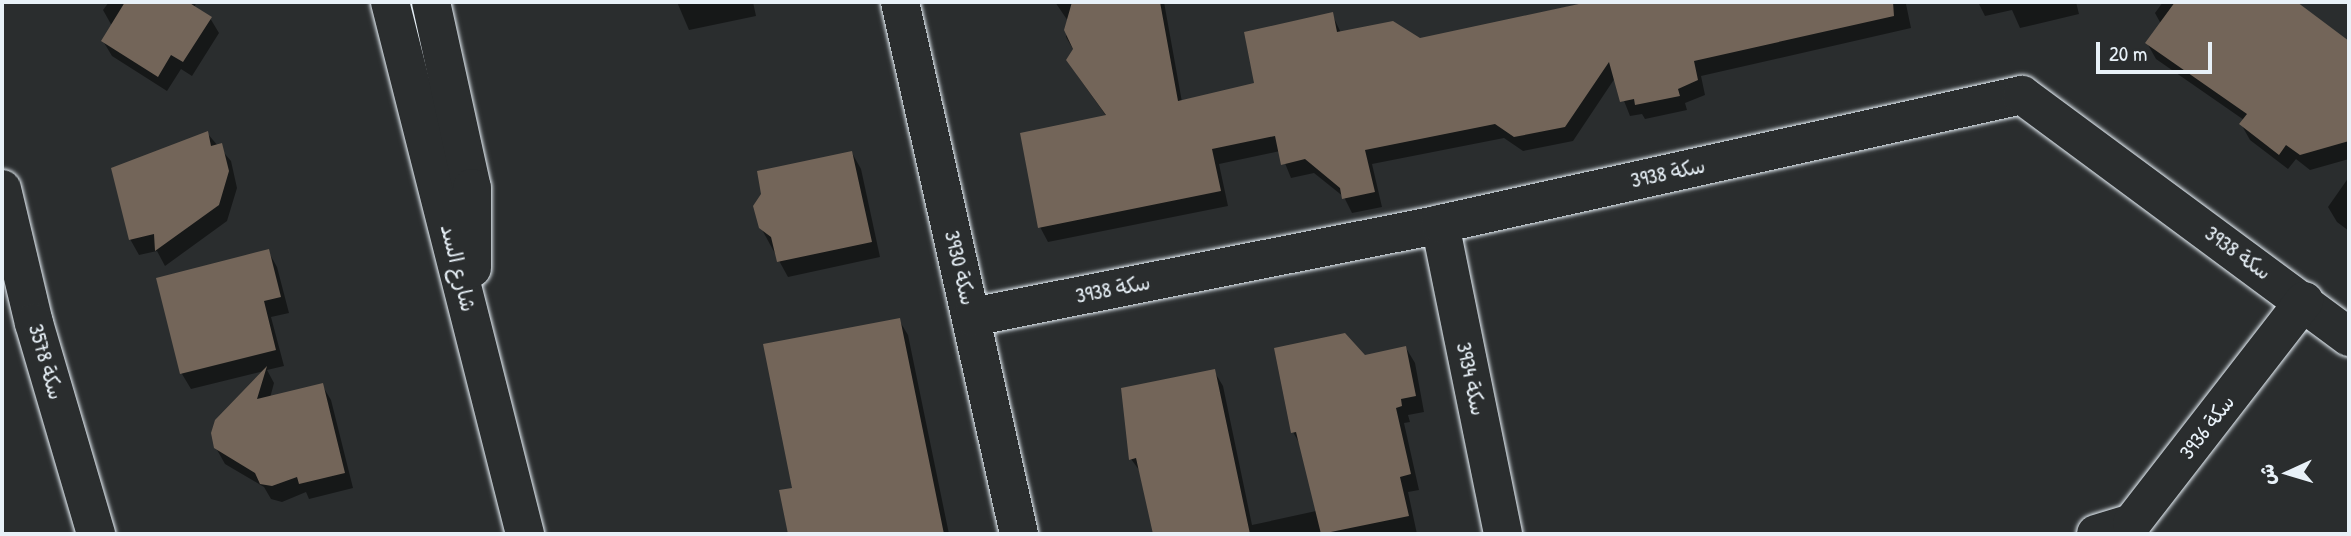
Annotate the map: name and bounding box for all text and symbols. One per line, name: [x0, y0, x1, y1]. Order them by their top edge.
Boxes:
scale bar: [2099, 28, 2214, 72]
text: 20 m: [2109, 39, 2147, 68]
street label: سكة 3938: [1628, 153, 1708, 193]
street label: سكة 3938: [2200, 221, 2276, 285]
street label: شارع السد: [435, 222, 481, 314]
street label: سكة 3930: [939, 228, 981, 308]
street label: سكة 3938: [1074, 269, 1152, 309]
street label: سكة 3578: [23, 321, 69, 403]
street label: سكة 3934: [1451, 340, 1491, 418]
street label: سكة 3936: [2174, 390, 2240, 464]
north arrow: [2253, 438, 2323, 508]
text: ش: [2253, 463, 2281, 486]

